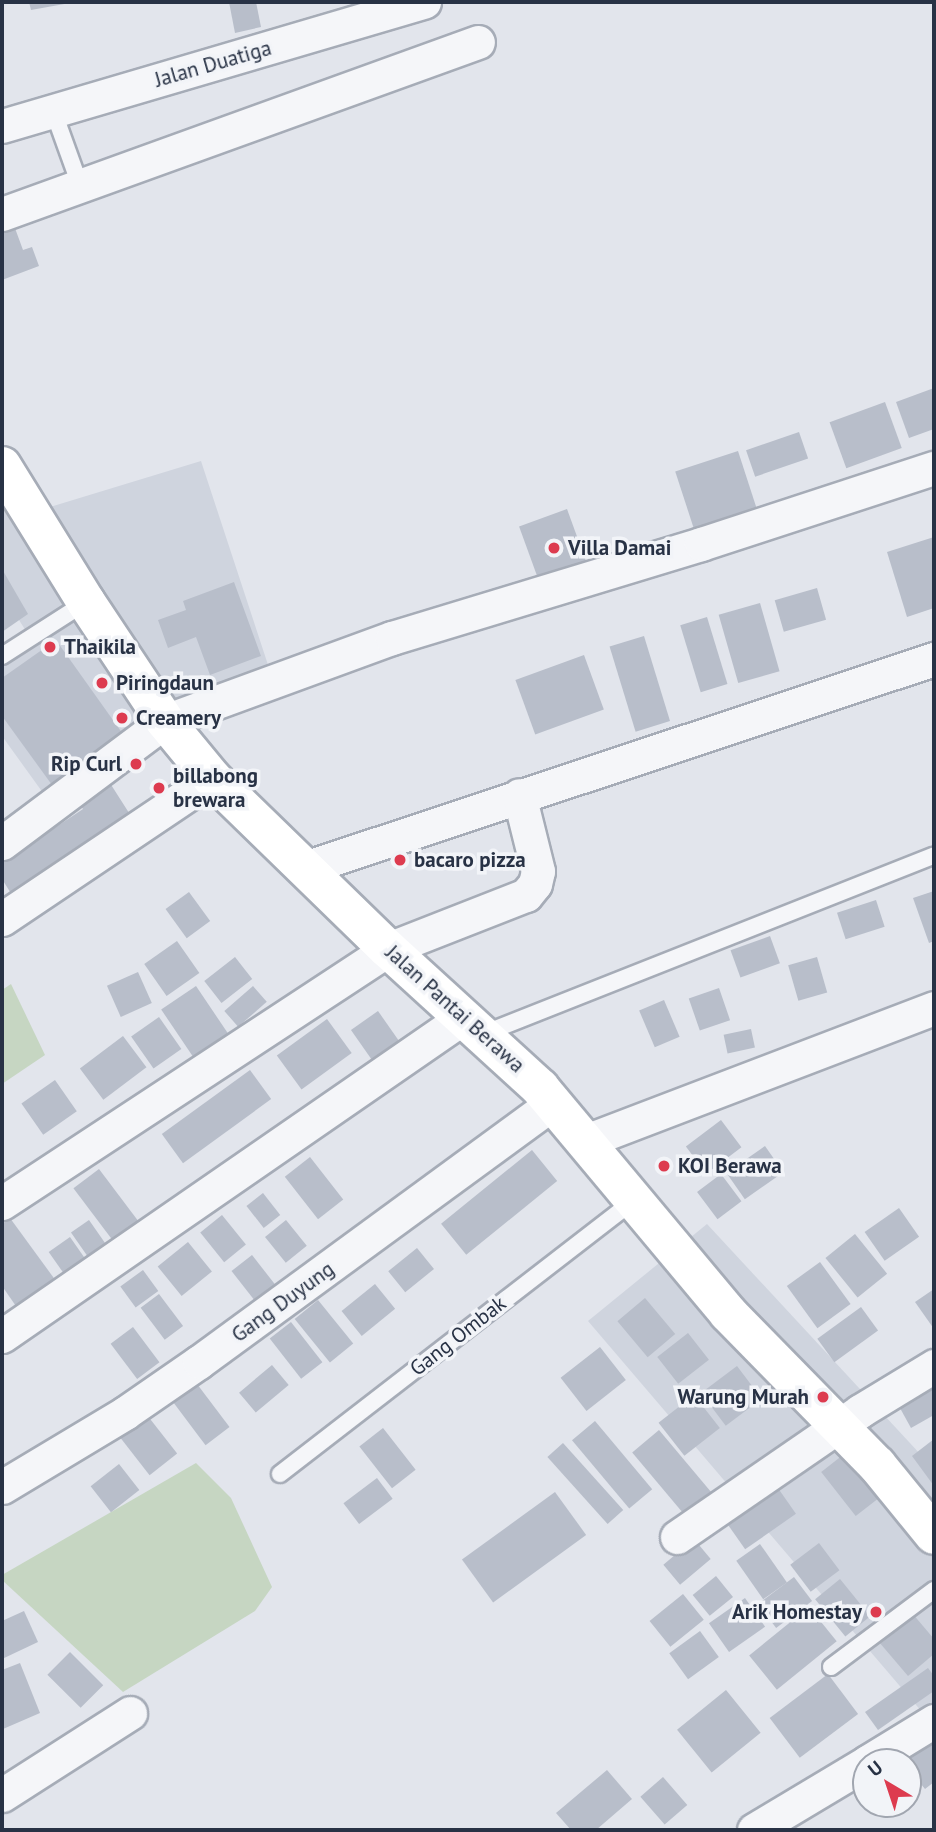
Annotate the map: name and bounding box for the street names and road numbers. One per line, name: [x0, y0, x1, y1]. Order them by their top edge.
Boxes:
street label: Jalan Duatiga: [152, 35, 274, 93]
street label: Jalan Pantai Berawa: [380, 940, 530, 1078]
street label: Gang Duyung: [227, 1256, 339, 1348]
street label: Gang Ombak: [405, 1291, 511, 1381]

